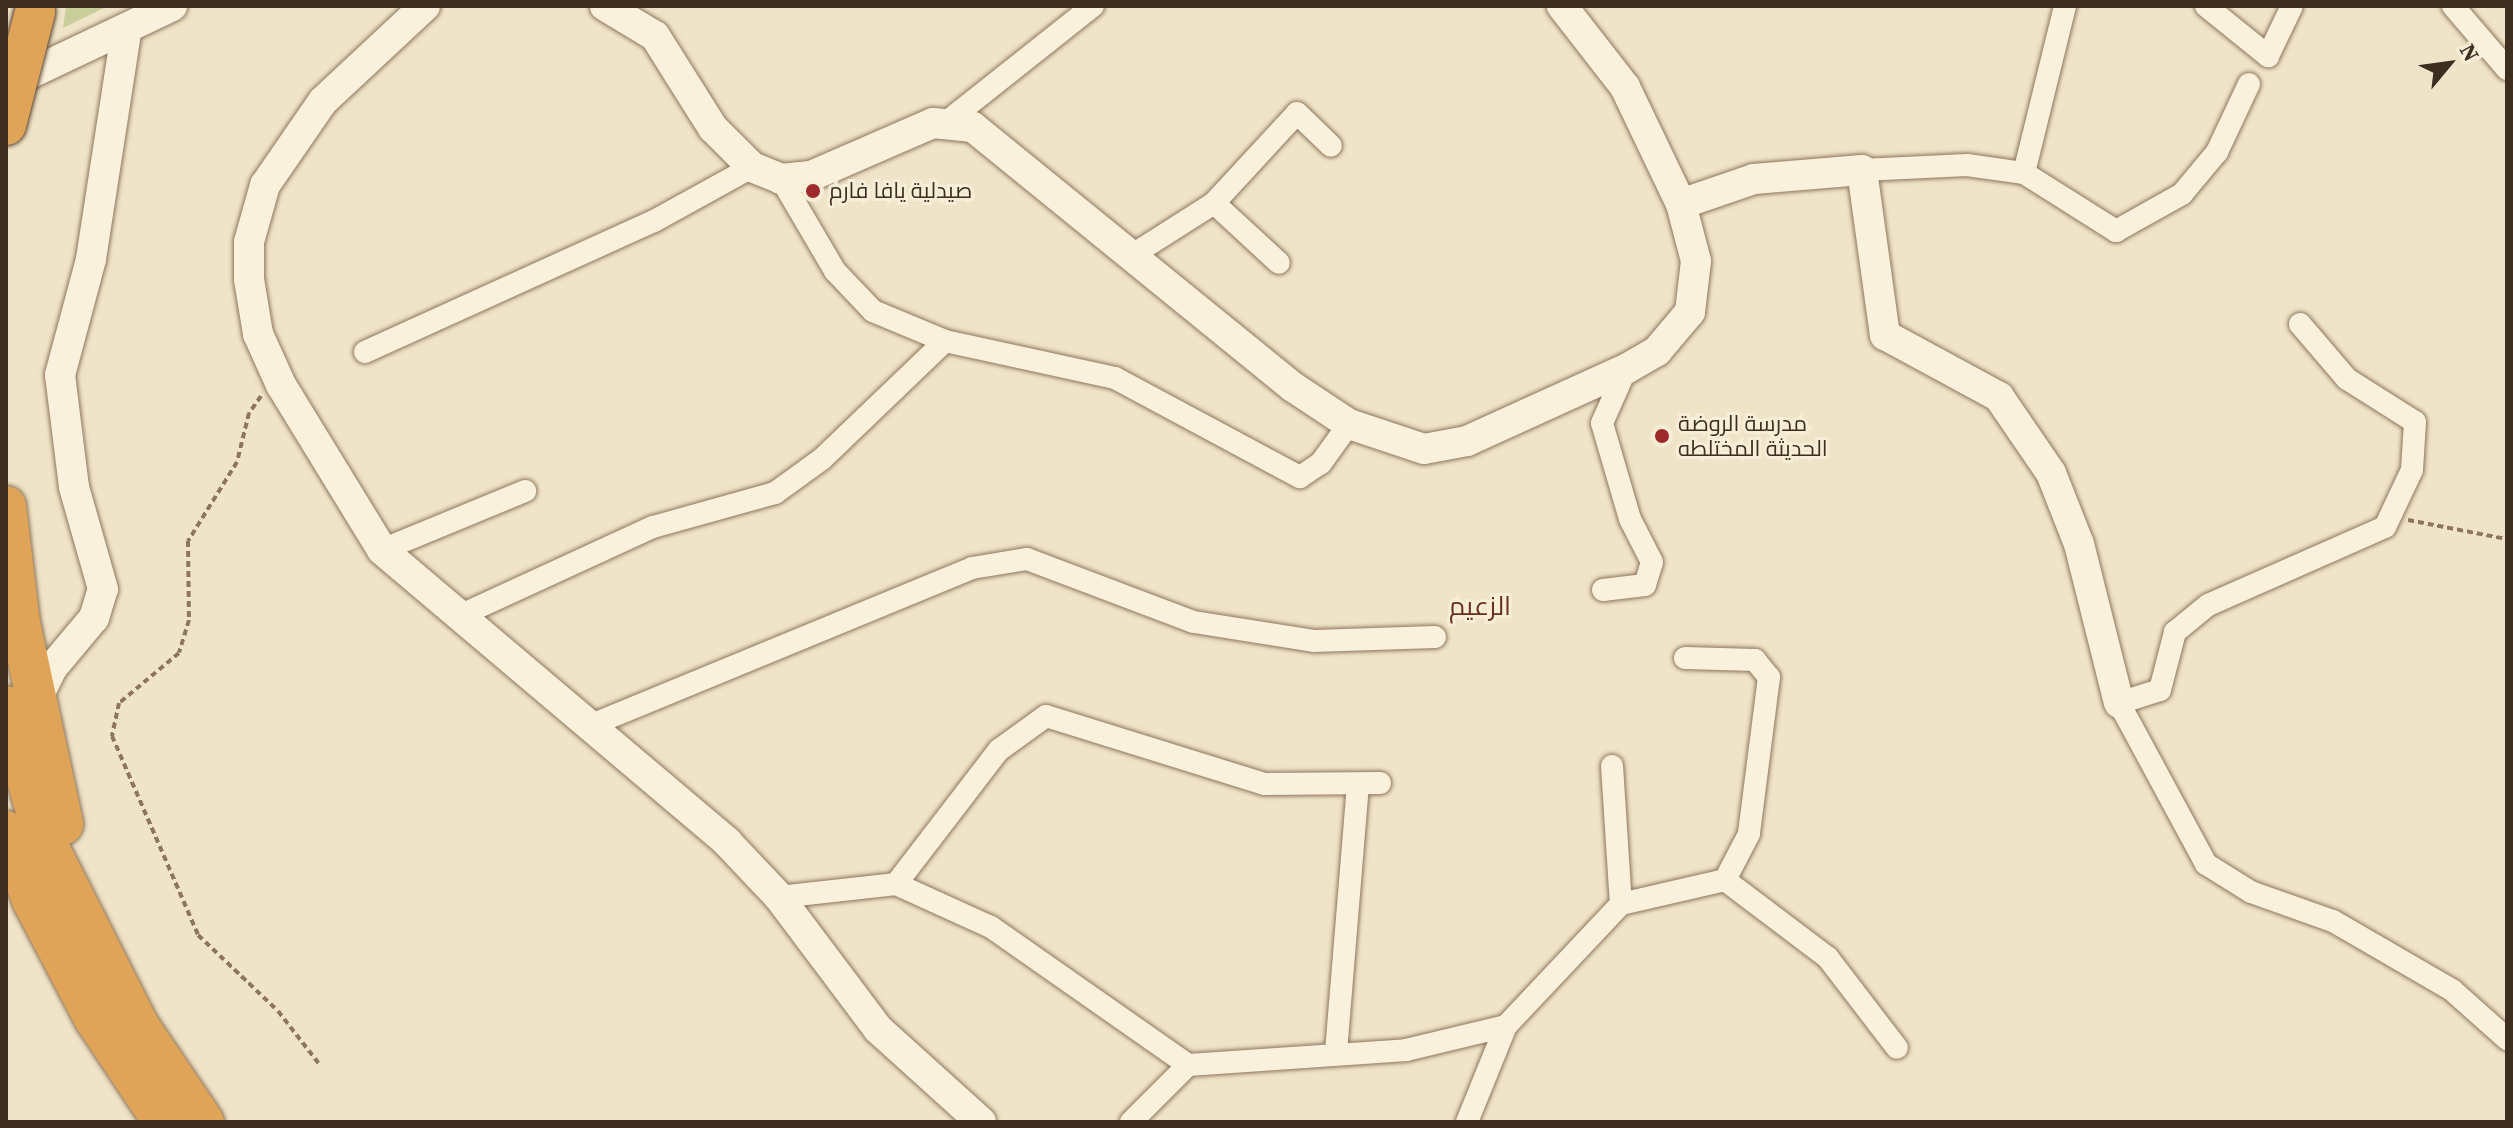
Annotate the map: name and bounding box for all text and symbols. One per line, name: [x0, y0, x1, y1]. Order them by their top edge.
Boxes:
north arrow: [2409, 24, 2489, 104]
text: N: [2453, 38, 2487, 67]
place label: صيدلية يافا فارم: [829, 178, 972, 204]
marker: صيدلية يافا فارم: [804, 182, 822, 200]
place label: مدرسة الروضة الحديثة المختلطه: [1678, 410, 1828, 462]
marker: مدرسة الروضة الحديثة المختلطه: [1653, 427, 1671, 445]
district label: الزعيم: [1449, 591, 1511, 623]

